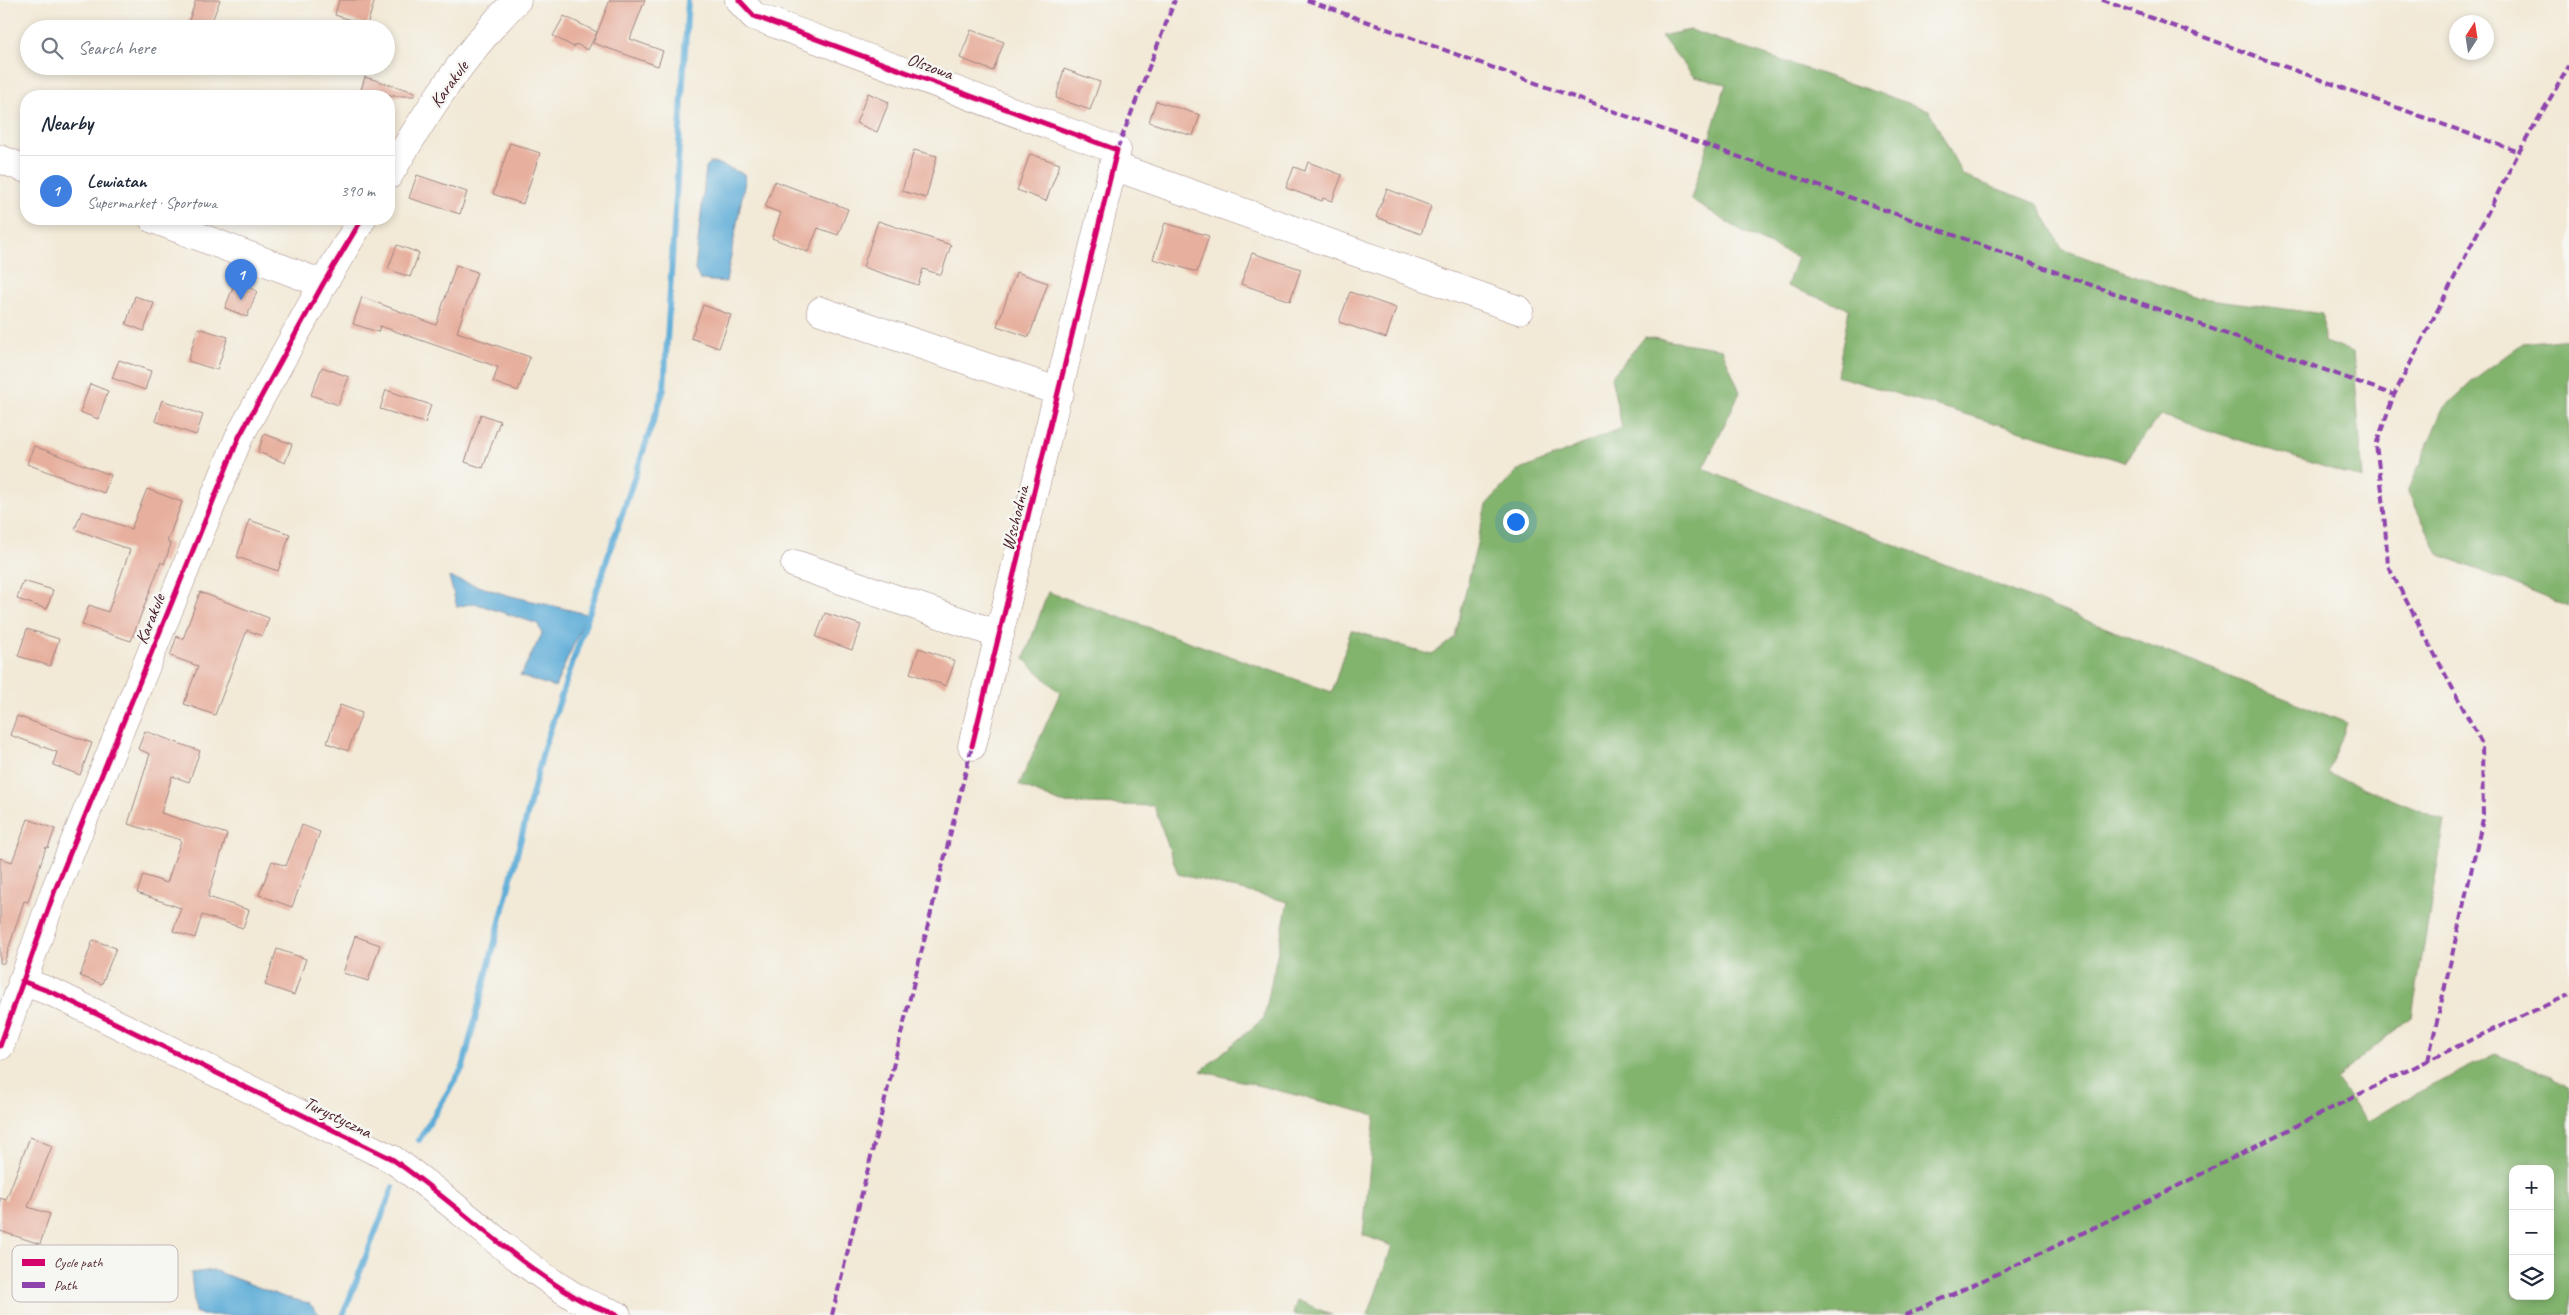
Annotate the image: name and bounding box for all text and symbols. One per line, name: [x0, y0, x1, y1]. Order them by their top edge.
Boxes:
north arrow: [2449, 15, 2494, 60]
search box: [20, 20, 395, 75]
icon: search: [38, 34, 66, 62]
text: Search here: [78, 36, 155, 60]
street label: Olszowa: [904, 48, 957, 85]
street label: Karakule: [425, 56, 474, 111]
text: Nearby: [40, 110, 93, 136]
text: Lewiatan: [87, 169, 146, 193]
text: 1: [52, 181, 60, 201]
text: 390 m: [341, 181, 375, 201]
text: Supermarket · Sportowa: [87, 193, 217, 213]
pin: 1: [225, 259, 257, 300]
street label: Wschodnia: [996, 482, 1034, 553]
your location: [1503, 509, 1529, 535]
street label: Karakule: [130, 590, 170, 647]
street label: Turystyczna: [301, 1091, 376, 1143]
map controls: [2509, 1165, 2554, 1300]
button: +: [2509, 1165, 2554, 1210]
button: −: [2509, 1210, 2554, 1255]
legend: [12, 1245, 178, 1302]
text: Cycle path: [54, 1254, 103, 1271]
button: layers: [2509, 1255, 2554, 1300]
text: Path: [54, 1277, 78, 1294]

